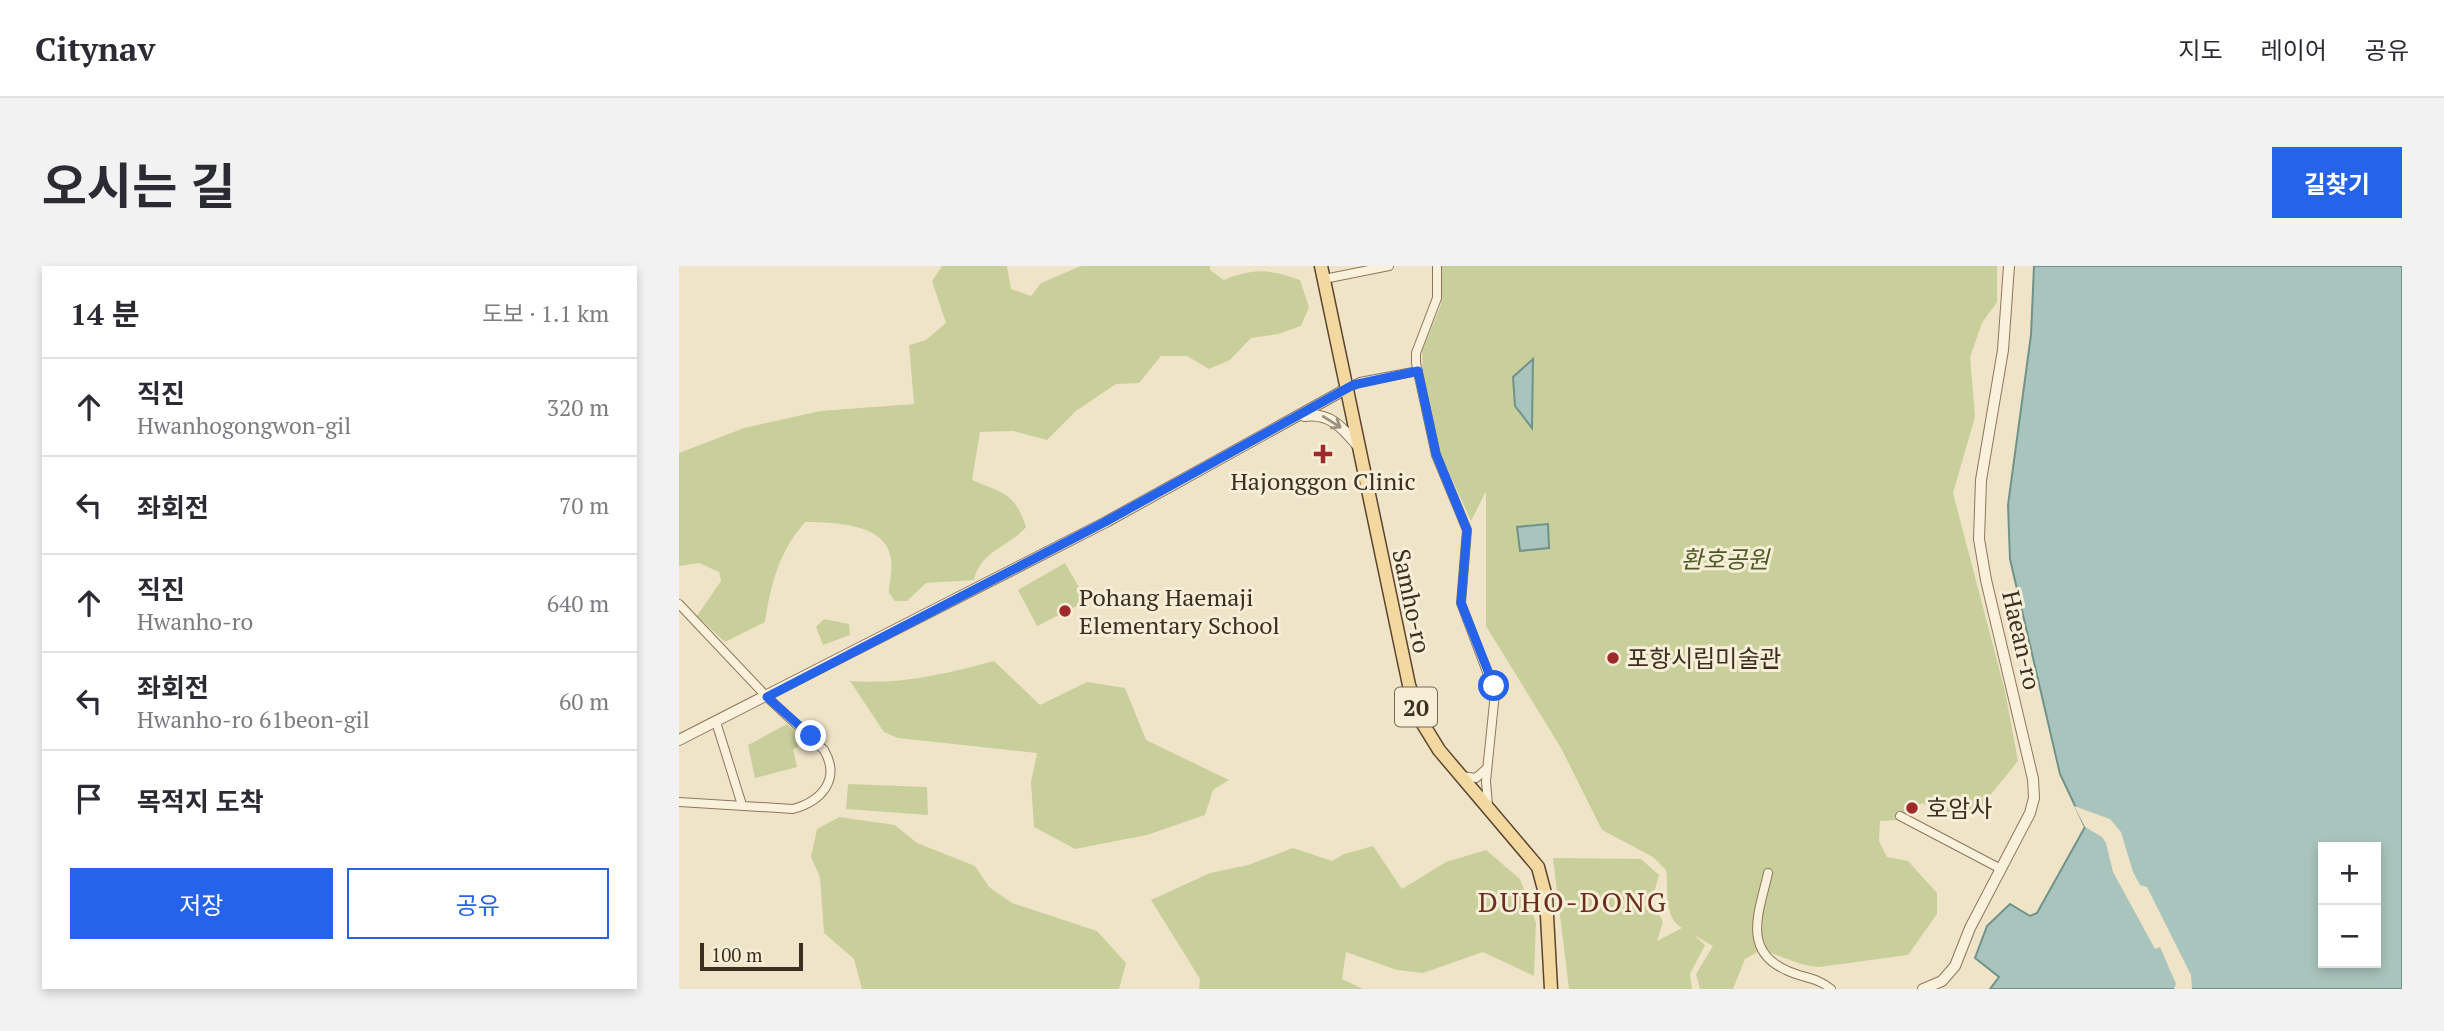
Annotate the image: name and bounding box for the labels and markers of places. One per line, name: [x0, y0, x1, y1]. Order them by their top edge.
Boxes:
marker: Hajonggon Clinic: [1313, 444, 1333, 464]
place label: Hajonggon Clinic: [1230, 465, 1416, 497]
place label: Pohang Haemaji Elementary School: [1079, 581, 1280, 641]
marker: Pohang Haemaji Elementary School: [1057, 603, 1073, 619]
place label: 포항시립미술관: [1627, 642, 1782, 674]
marker: 포항시립미술관: [1605, 650, 1621, 666]
place label: 호암사: [1926, 792, 1992, 824]
marker: 호암사: [1904, 800, 1920, 816]

